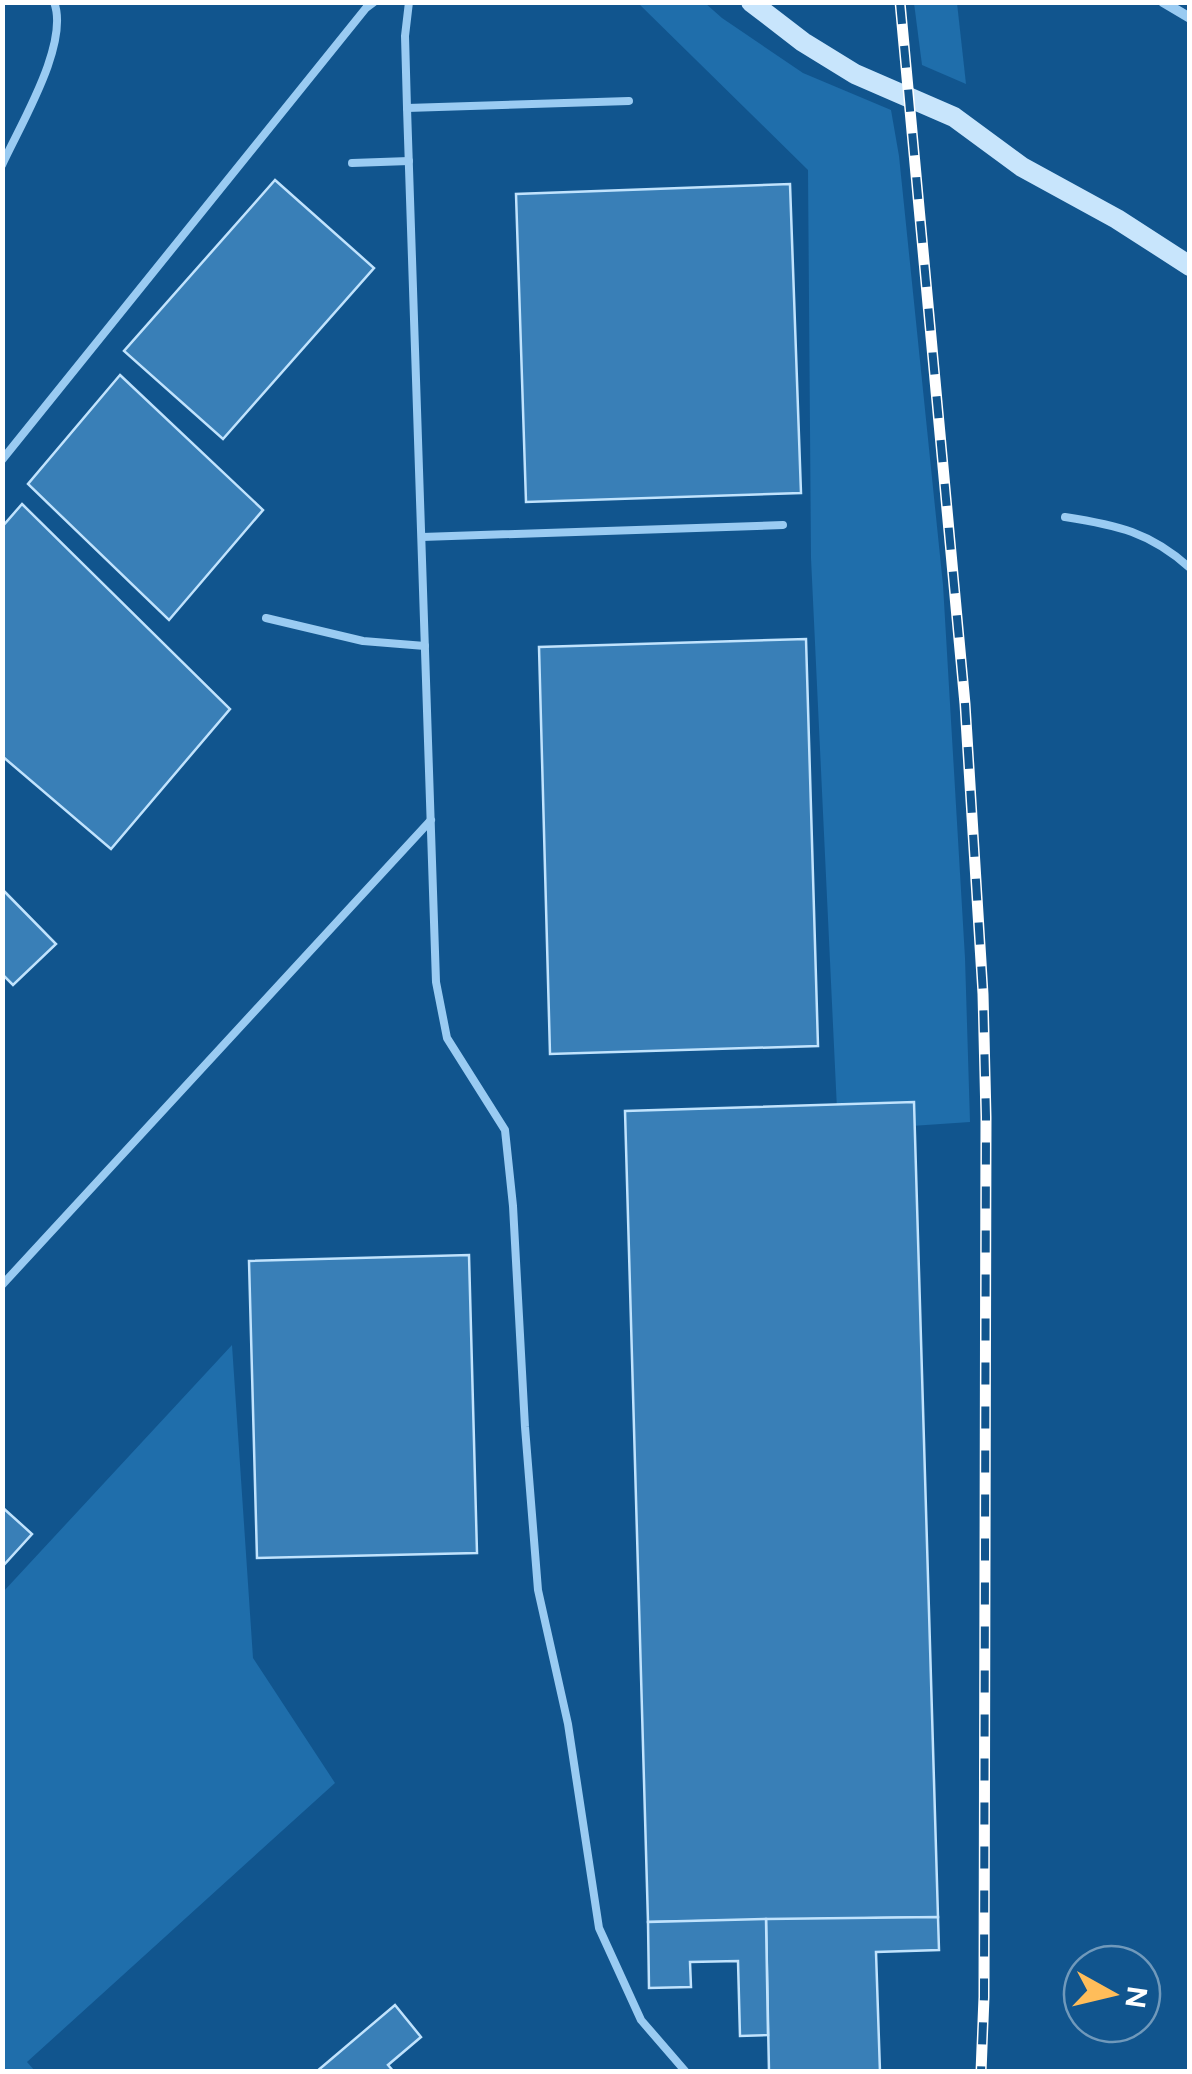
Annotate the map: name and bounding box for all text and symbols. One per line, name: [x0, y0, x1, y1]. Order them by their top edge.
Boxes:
north arrow: [1062, 1944, 1162, 2044]
text: N: [1118, 1984, 1155, 2011]

